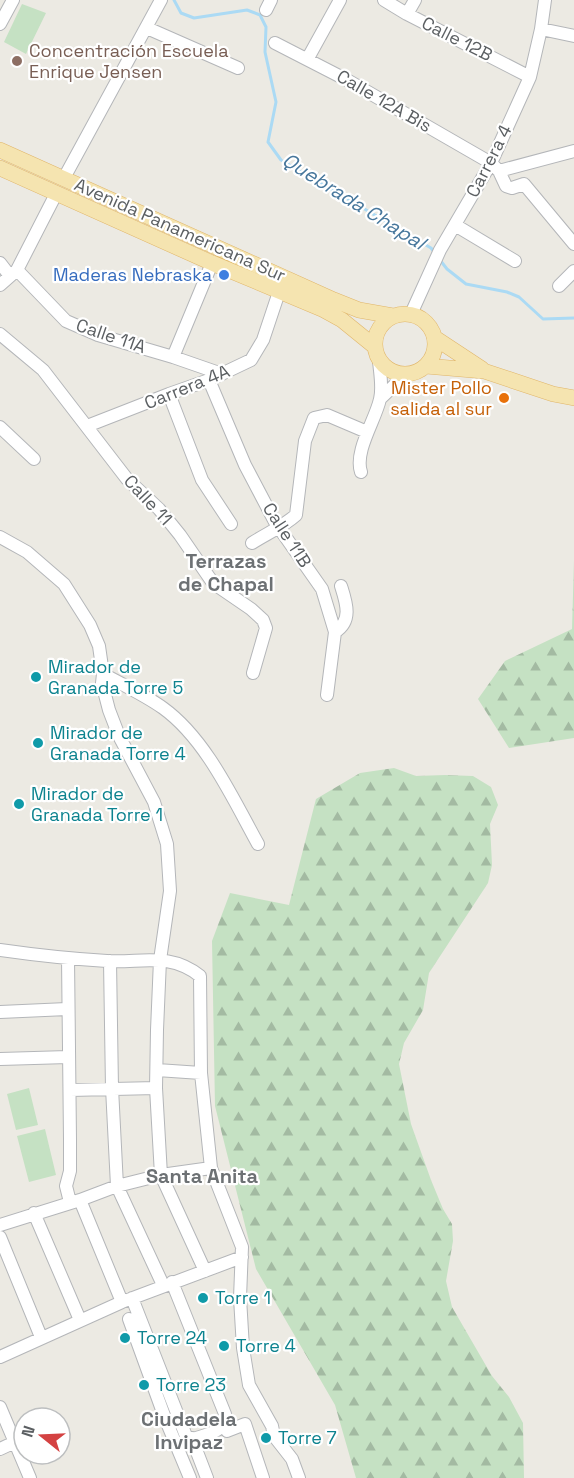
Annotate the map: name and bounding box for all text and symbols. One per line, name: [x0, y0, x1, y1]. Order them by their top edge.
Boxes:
street label: Calle 12B: [418, 11, 496, 66]
place label: Concentración Escuela Enrique Jensen: [29, 39, 229, 83]
marker: Concentración Escuela Enrique Jensen: [10, 54, 24, 68]
street label: Calle 12A Bis: [333, 64, 436, 137]
street label: Carrera 4: [460, 121, 517, 201]
water label: Quebrada Chapal: [277, 146, 432, 257]
street label: Avenida Panamericana Sur: [71, 173, 290, 287]
place label: Maderas Nebraska: [53, 263, 212, 286]
marker: Maderas Nebraska: [217, 268, 231, 282]
street label: Calle 11A: [73, 313, 149, 358]
street label: Carrera 4A: [141, 359, 233, 414]
place label: Mister Pollo salida al sur: [390, 376, 492, 420]
marker: Mister Pollo salida al sur: [497, 391, 511, 405]
street label: Calle 11: [119, 469, 178, 530]
street label: Calle 11B: [258, 498, 317, 572]
district label: Terrazas de Chapal: [178, 548, 274, 597]
place label: Mirador de Granada Torre 5: [48, 655, 183, 699]
marker: Mirador de Granada Torre 5: [29, 670, 43, 684]
place label: Mirador de Granada Torre 4: [50, 721, 186, 765]
marker: Mirador de Granada Torre 4: [31, 736, 45, 750]
place label: Mirador de Granada Torre 1: [31, 782, 163, 826]
marker: Mirador de Granada Torre 1: [12, 797, 26, 811]
district label: Santa Anita: [146, 1163, 259, 1189]
place label: Torre 1: [215, 1286, 271, 1309]
marker: Torre 1: [196, 1291, 210, 1305]
place label: Torre 24: [137, 1326, 207, 1349]
marker: Torre 24: [118, 1331, 132, 1345]
place label: Torre 4: [236, 1334, 296, 1357]
marker: Torre 4: [217, 1339, 231, 1353]
place label: Torre 23: [156, 1373, 226, 1396]
marker: Torre 23: [137, 1378, 151, 1392]
north arrow: [12, 1406, 72, 1466]
district label: Ciudadela Invipaz: [141, 1406, 237, 1455]
text: N: [17, 1423, 40, 1440]
place label: Torre 7: [278, 1426, 337, 1449]
marker: Torre 7: [259, 1431, 273, 1445]

